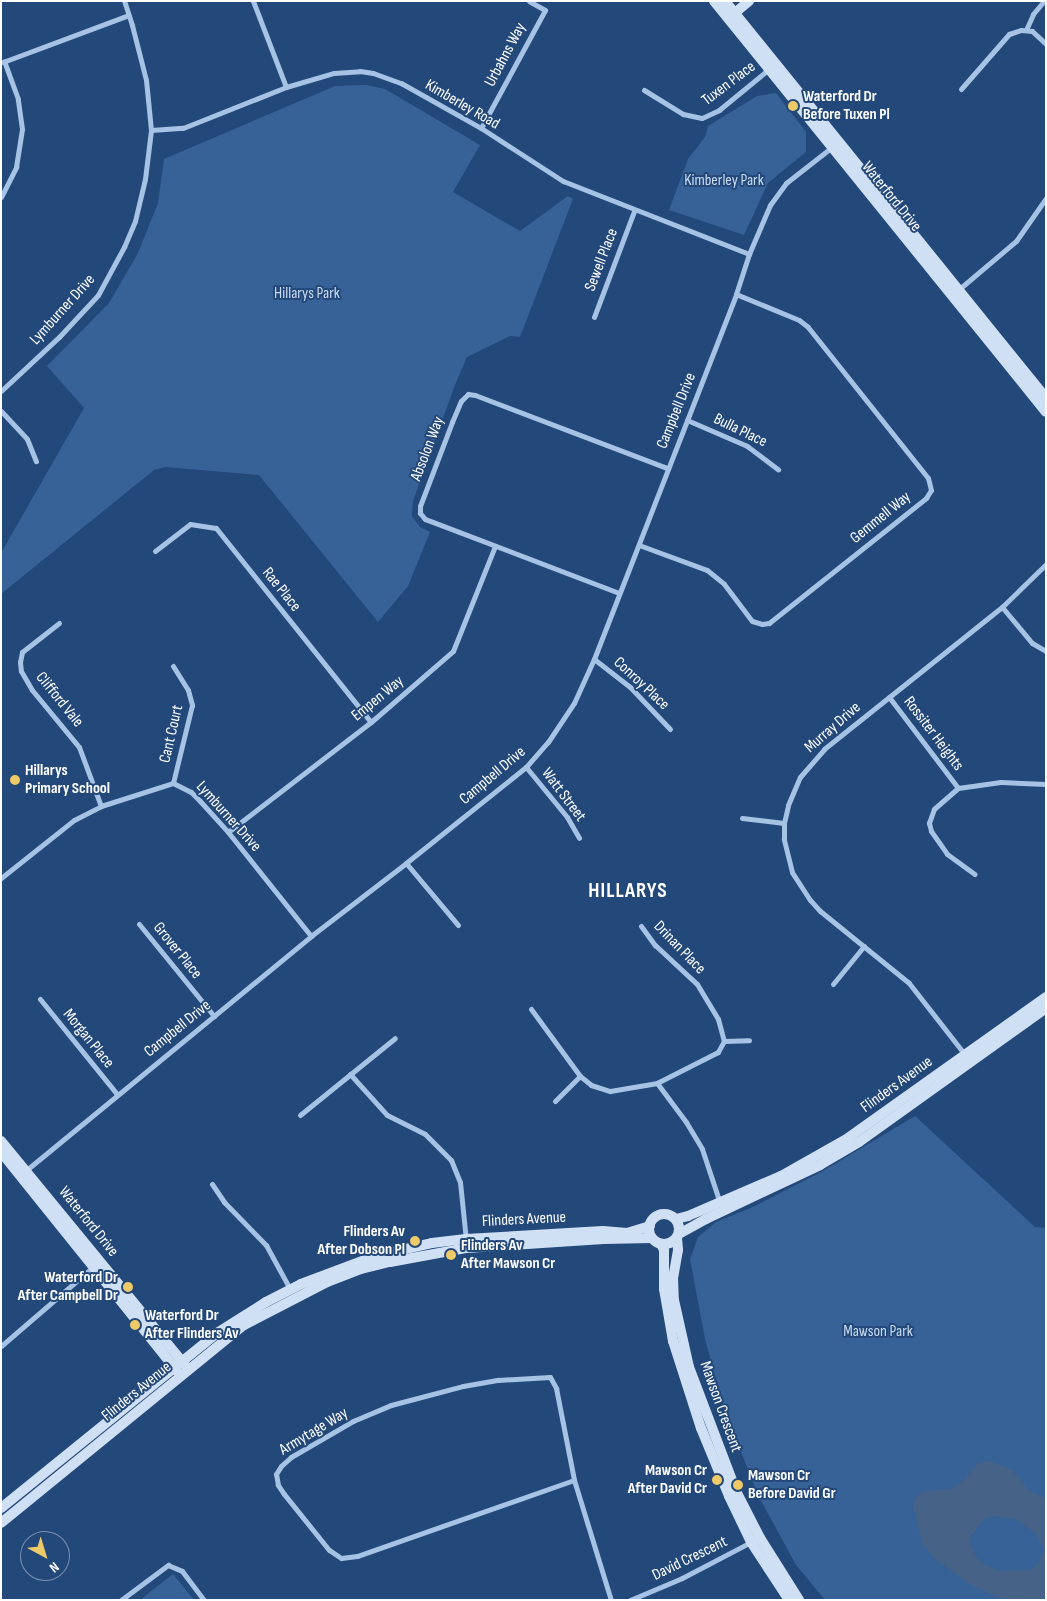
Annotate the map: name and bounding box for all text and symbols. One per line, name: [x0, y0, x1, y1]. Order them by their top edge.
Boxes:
street label: Urbahns Way: [481, 20, 531, 90]
street label: Tuxen Place: [698, 58, 760, 110]
street label: Kimberley Road: [421, 76, 503, 134]
place label: Waterford Dr Before Tuxen Pl: [803, 87, 890, 125]
marker: Waterford Dr Before Tuxen Pl: [787, 100, 799, 112]
street label: Waterford Drive: [857, 158, 925, 236]
park label: Kimberley Park: [684, 171, 764, 191]
street label: Sewell Place: [581, 226, 623, 294]
street label: Lymburner Drive: [26, 271, 100, 349]
park label: Hillarys Park: [274, 284, 340, 304]
street label: Campbell Drive: [653, 370, 701, 452]
street label: Bulla Place: [710, 410, 770, 452]
street label: Absolon Way: [407, 414, 449, 484]
street label: Gemmell Way: [847, 488, 915, 548]
street label: Rae Place: [257, 564, 305, 616]
street label: Conroy Place: [609, 653, 673, 715]
street label: Clifford Vale: [31, 669, 87, 731]
street label: Empen Way: [348, 672, 408, 726]
street label: Rossiter Heights: [899, 693, 967, 775]
street label: Murray Drive: [801, 699, 865, 757]
street label: Cant Court: [156, 703, 188, 765]
street label: Campbell Drive: [456, 743, 530, 809]
place label: Hillarys Primary School: [25, 761, 110, 799]
street label: Watt Street: [537, 764, 589, 826]
marker: Hillarys Primary School: [9, 774, 21, 786]
street label: Lymburner Drive: [191, 778, 265, 856]
district label: HILLARYS: [587, 878, 669, 904]
street label: Drinan Place: [649, 917, 709, 979]
street label: Grover Place: [148, 919, 206, 983]
street label: Campbell Drive: [141, 996, 215, 1062]
street label: Morgan Place: [58, 1005, 118, 1073]
street label: Flinders Avenue: [857, 1053, 937, 1117]
street label: Waterford Drive: [54, 1183, 122, 1261]
street label: Flinders Avenue: [482, 1208, 566, 1232]
place label: Flinders Av After Dobson Pl: [317, 1222, 405, 1260]
marker: Flinders Av After Dobson Pl: [409, 1235, 421, 1247]
place label: Flinders Av After Mawson Cr: [461, 1236, 555, 1274]
marker: Flinders Av After Mawson Cr: [445, 1249, 457, 1261]
place label: Waterford Dr After Campbell Dr: [18, 1268, 118, 1306]
marker: Waterford Dr After Campbell Dr: [122, 1281, 134, 1293]
place label: Waterford Dr After Flinders Av: [145, 1306, 239, 1344]
marker: Waterford Dr After Flinders Av: [129, 1319, 141, 1331]
park label: Mawson Park: [843, 1322, 913, 1342]
street label: Flinders Avenue: [98, 1358, 176, 1426]
street label: Mawson Crescent: [695, 1359, 745, 1455]
street label: Armytage Way: [276, 1404, 352, 1460]
place label: Mawson Cr After David Cr: [628, 1461, 707, 1499]
place label: Mawson Cr Before David Gr: [748, 1466, 836, 1504]
marker: Mawson Cr After David Cr: [711, 1474, 723, 1486]
marker: Mawson Cr Before David Gr: [732, 1479, 744, 1491]
north arrow: [20, 1531, 70, 1581]
street label: David Crescent: [649, 1533, 731, 1585]
text: N: [46, 1558, 62, 1576]

